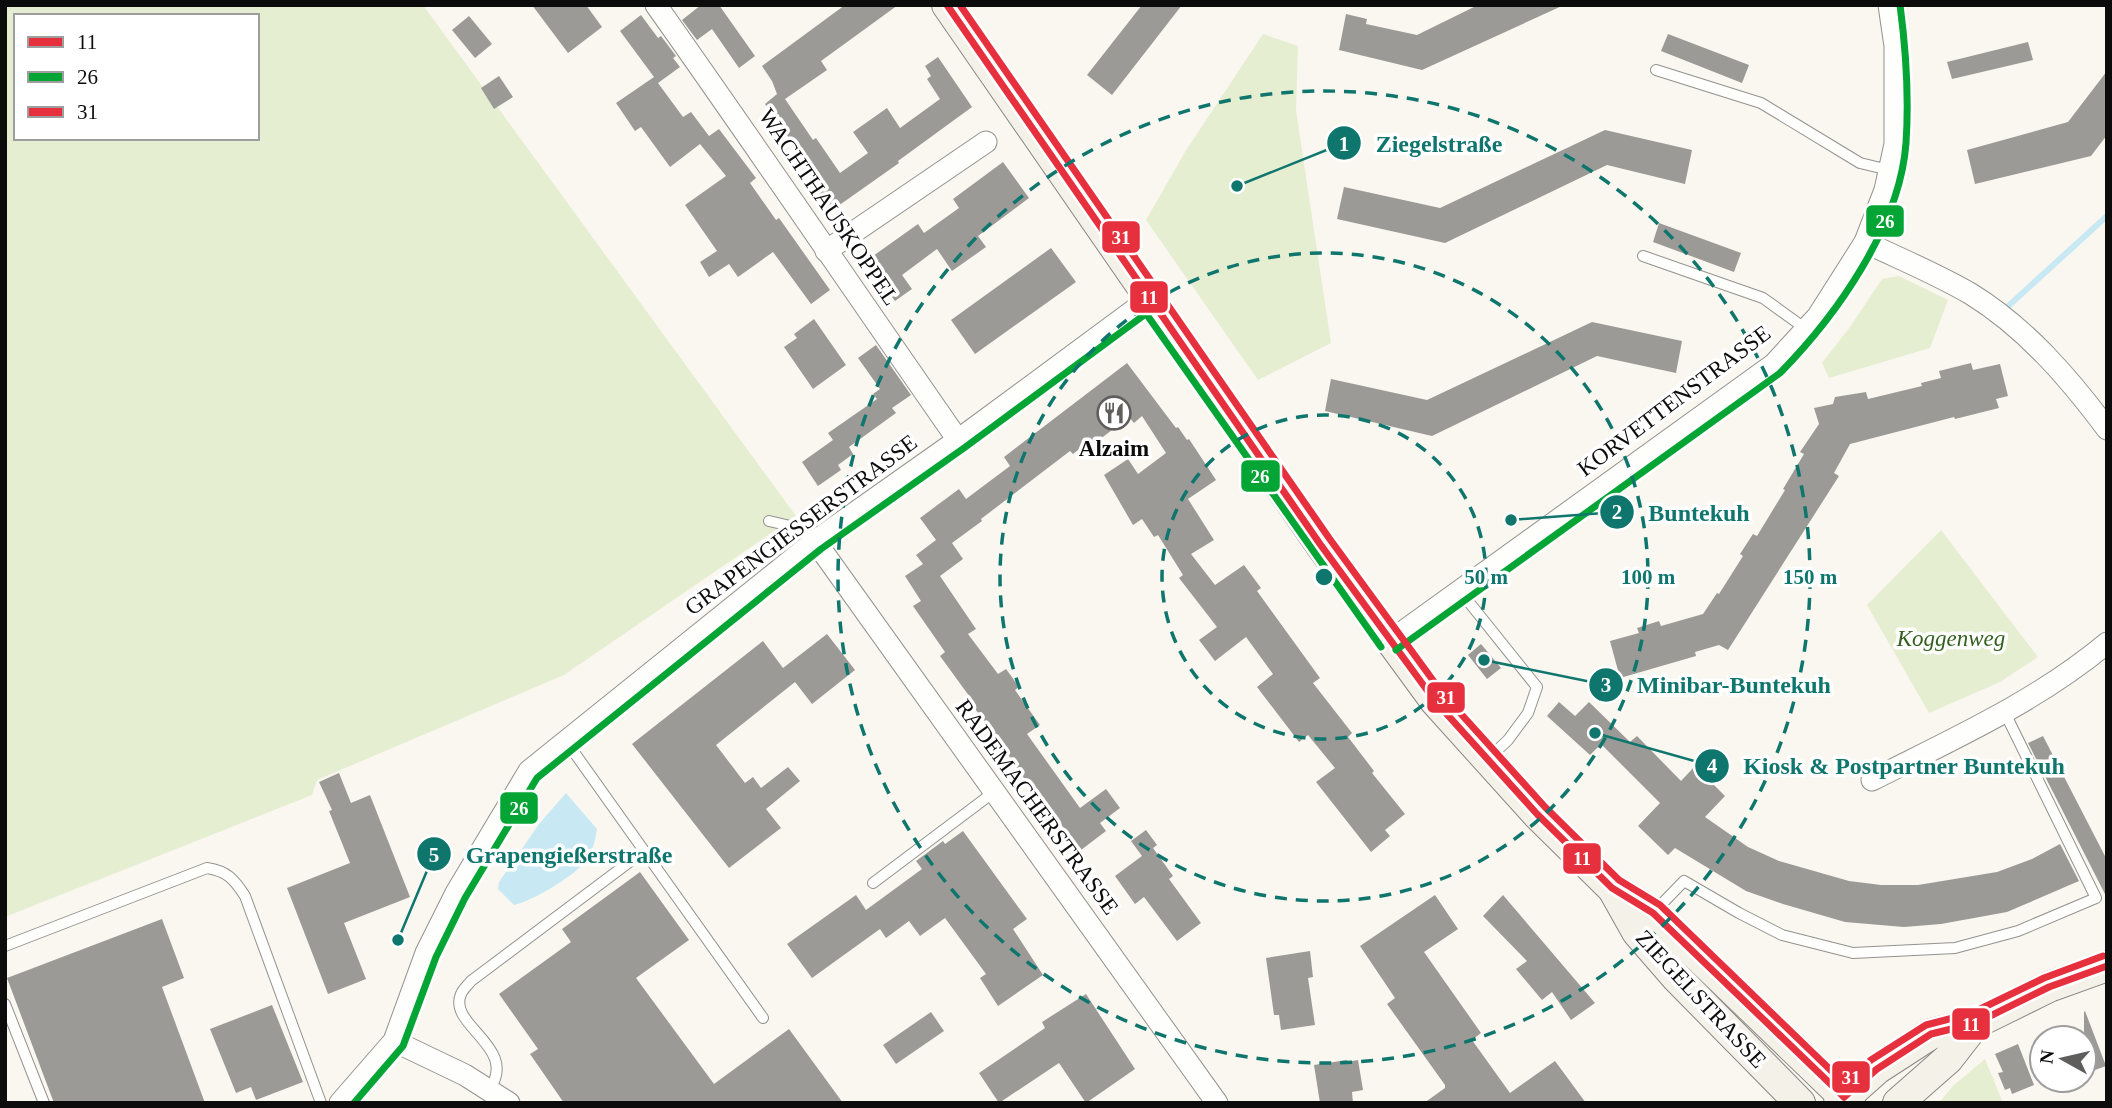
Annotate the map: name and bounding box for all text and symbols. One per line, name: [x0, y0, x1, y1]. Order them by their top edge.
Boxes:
legend: [14, 14, 259, 140]
text: 11: [77, 30, 97, 54]
text: 26: [77, 65, 98, 89]
text: 31: [77, 100, 98, 124]
street label: WACHTHAUSKOPPEL: [754, 104, 904, 310]
callout: Ziegelstraße: [1327, 121, 1517, 166]
text: Ziegelstraße: [1376, 131, 1503, 157]
text: 1: [1339, 132, 1349, 156]
line badge: 26: [1865, 204, 1905, 238]
text: 26: [1876, 211, 1895, 232]
line badge: 31: [1101, 220, 1141, 254]
text: 31: [1112, 227, 1131, 248]
line badge: 11: [1129, 280, 1169, 314]
text: 11: [1140, 287, 1158, 308]
street label: KORVETTENSTRASSE: [1573, 320, 1775, 482]
restaurant icon: Alzaim: [1095, 394, 1133, 432]
street label: GRAPENGIESSERSTRASSE: [680, 430, 922, 620]
place label: Alzaim: [1079, 436, 1149, 461]
line badge: 26: [1240, 459, 1281, 493]
text: 26: [1251, 466, 1270, 487]
callout: Buntekuh: [1599, 490, 1763, 535]
text: 2: [1612, 500, 1622, 524]
text: Buntekuh: [1648, 500, 1750, 526]
centre of rings: [1312, 565, 1336, 589]
text: 50 m: [1464, 565, 1508, 589]
text: 100 m: [1621, 565, 1676, 589]
text: 150 m: [1783, 565, 1838, 589]
park label: Koggenweg: [1896, 626, 2005, 651]
callout: Minibar-Buntekuh: [1588, 663, 1845, 708]
text: Minibar-Buntekuh: [1637, 672, 1831, 698]
text: 3: [1601, 673, 1611, 697]
line badge: 31: [1426, 681, 1466, 714]
text: 31: [1437, 687, 1456, 708]
street label: RADEMACHERSTRASSE: [951, 695, 1123, 919]
callout: Kiosk & Postpartner Buntekuh: [1694, 743, 2079, 788]
text: Kiosk & Postpartner Buntekuh: [1743, 753, 2065, 779]
text: 4: [1707, 754, 1718, 778]
line badge: 26: [499, 791, 539, 825]
text: 26: [510, 798, 529, 819]
callout: Grapengießerstraße: [416, 832, 686, 877]
text: Grapengießerstraße: [466, 842, 673, 868]
line badge: 11: [1562, 842, 1602, 875]
text: 5: [429, 843, 439, 867]
text: 11: [1573, 848, 1591, 869]
street label: ZIEGELSTRASSE: [1631, 925, 1771, 1073]
line badge: 11: [1951, 1007, 1991, 1041]
text: 11: [1962, 1014, 1980, 1035]
north arrow: [2028, 1024, 2098, 1094]
text: N: [2035, 1048, 2058, 1065]
line badge: 31: [1831, 1060, 1871, 1094]
text: 31: [1842, 1067, 1861, 1088]

